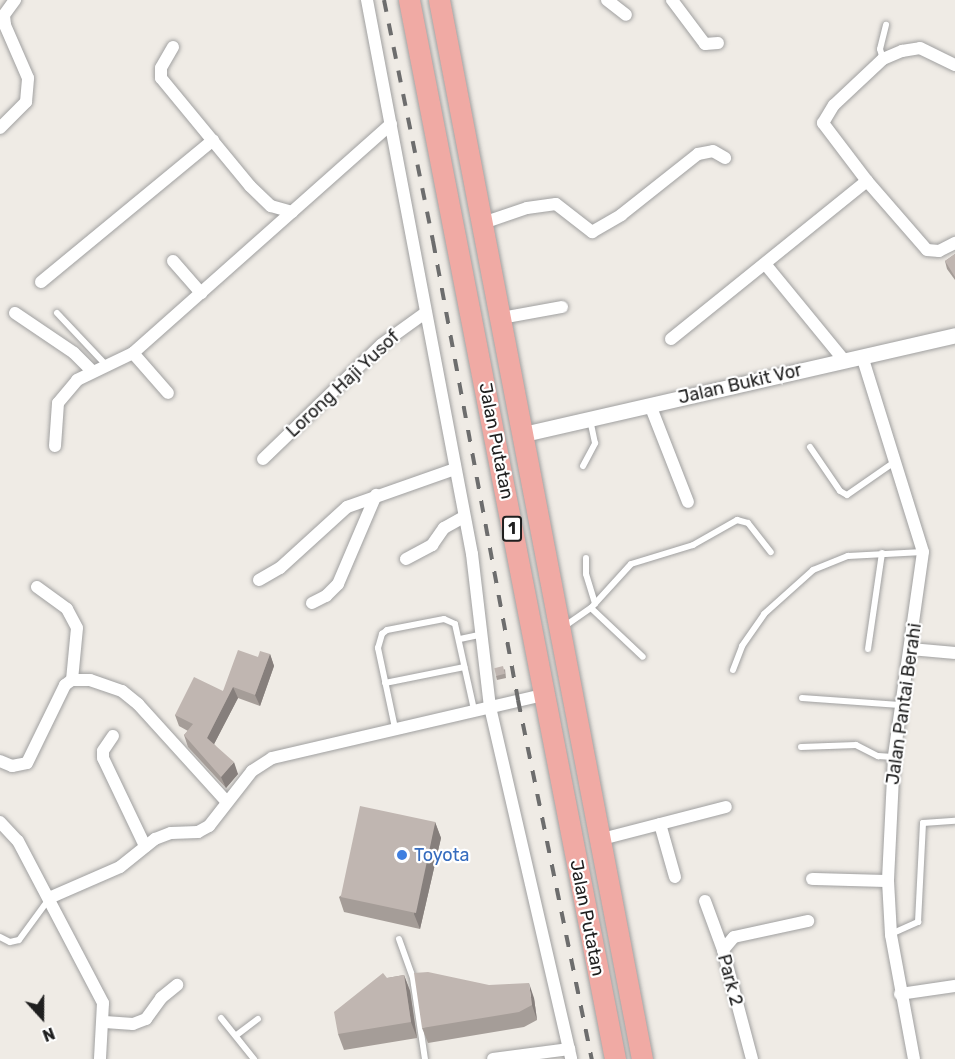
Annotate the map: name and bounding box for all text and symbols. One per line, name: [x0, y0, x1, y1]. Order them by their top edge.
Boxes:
street label: Lorong Haji Yusof: [282, 326, 404, 442]
street label: Jalan Bukit Vor: [676, 359, 804, 409]
street label: Jalan Putatan: [474, 381, 518, 501]
road number: 1: [502, 516, 522, 542]
street label: Jalan Pantai Berahi: [882, 622, 926, 786]
place label: Toyota: [414, 844, 469, 866]
marker: Toyota: [395, 848, 409, 862]
street label: Jalan Putatan: [565, 858, 609, 978]
street label: Park 2: [713, 952, 747, 1008]
north arrow: [12, 987, 72, 1047]
text: N: [40, 1023, 57, 1045]

